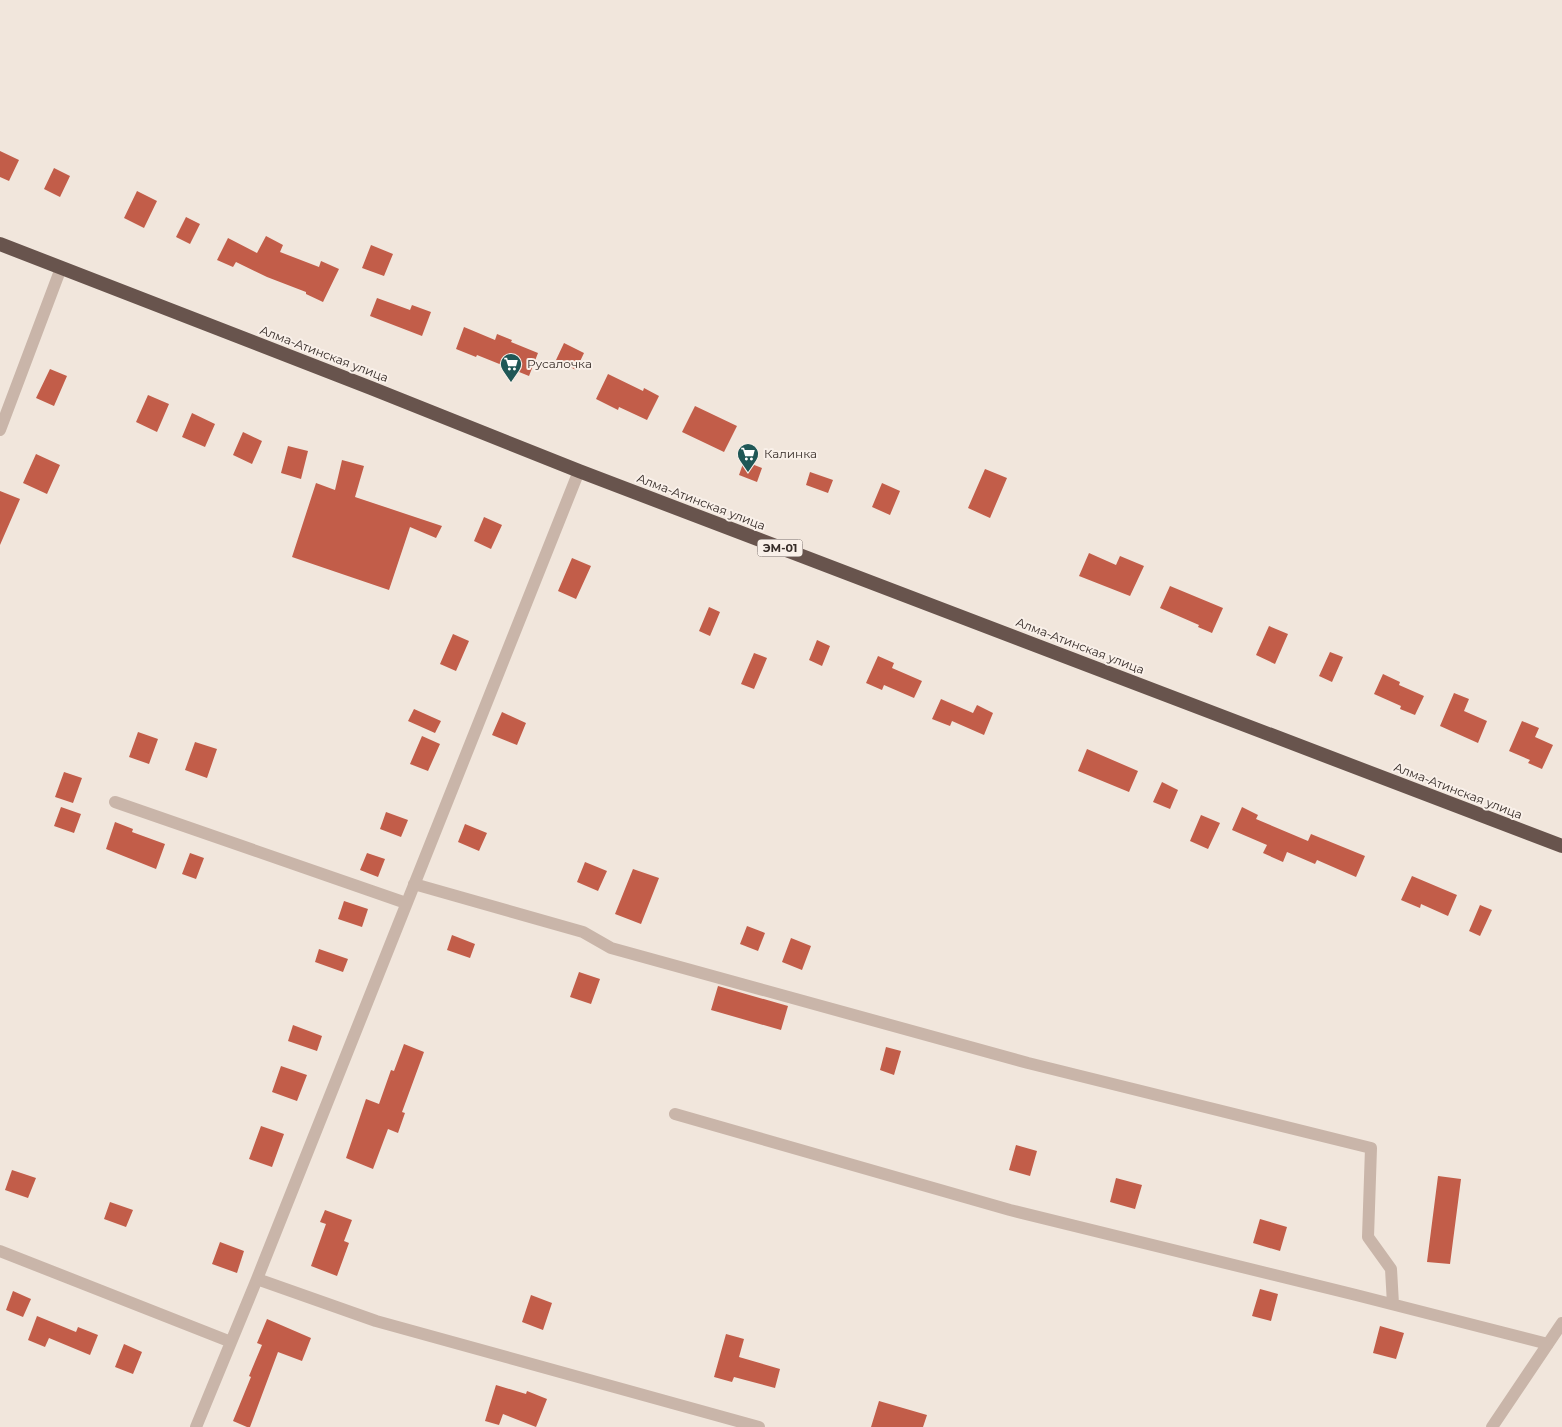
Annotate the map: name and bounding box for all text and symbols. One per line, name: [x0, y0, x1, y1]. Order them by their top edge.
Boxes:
street label: Алма-Атинская улица: [258, 322, 390, 385]
supermarket icon: Русалочка: [499, 352, 523, 383]
place label: Русалочка: [527, 356, 592, 371]
supermarket icon: Калинка: [736, 442, 760, 473]
place label: Калинка: [764, 446, 817, 461]
street label: Алма-Атинская улица: [635, 470, 767, 533]
road number: ЭМ-01: [758, 540, 802, 556]
street label: Алма-Атинская улица: [1014, 614, 1146, 677]
street label: Алма-Атинская улица: [1392, 759, 1524, 822]

